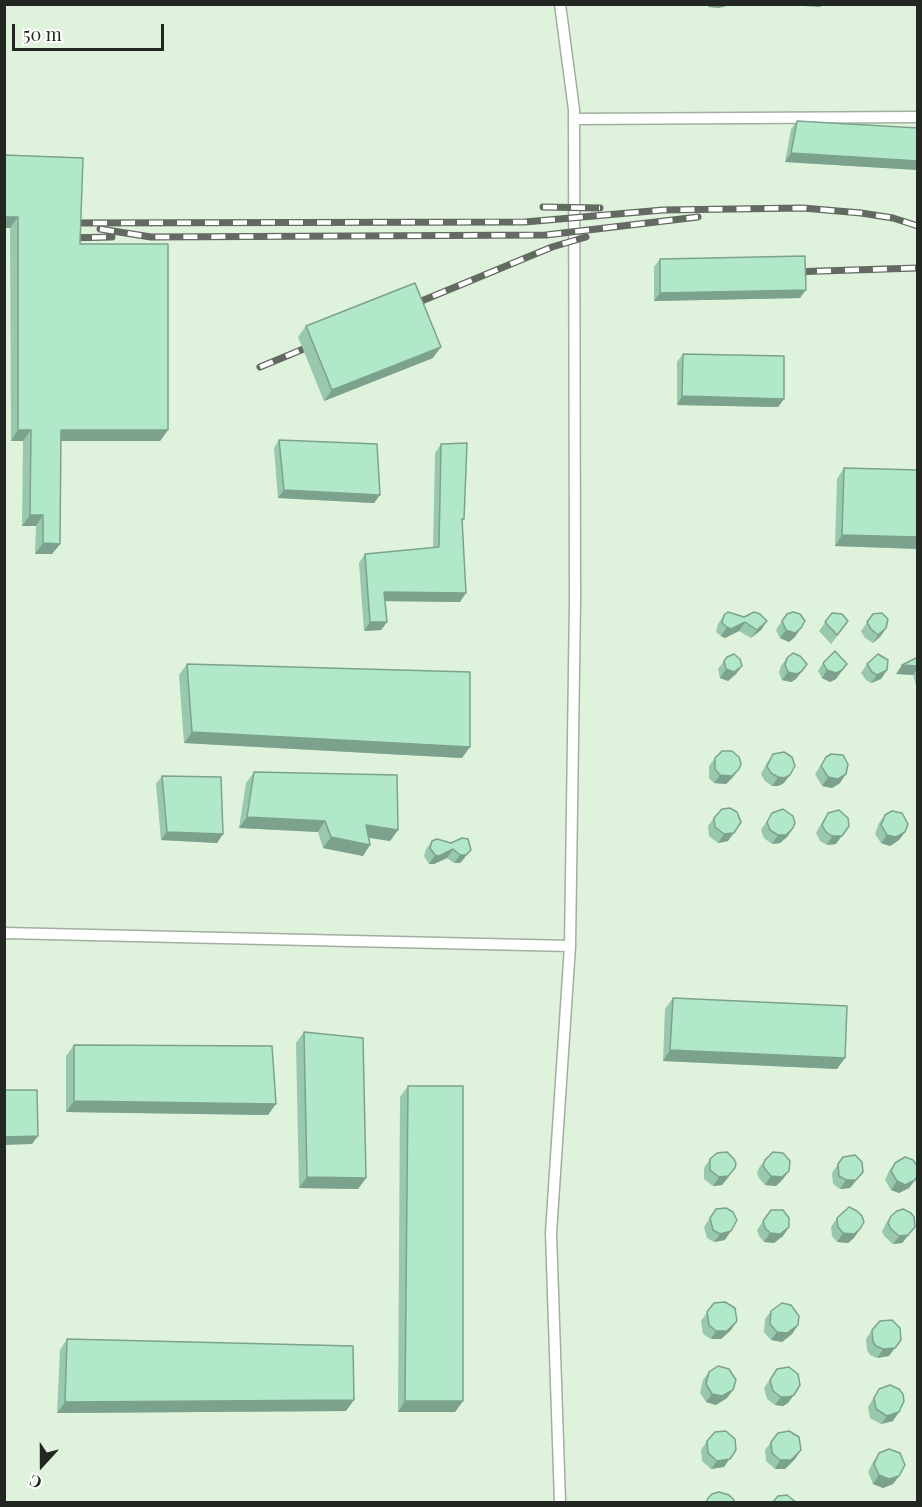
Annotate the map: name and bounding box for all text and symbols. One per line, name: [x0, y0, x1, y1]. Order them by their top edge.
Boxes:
scale bar: [15, 12, 166, 50]
text: 50 m: [23, 22, 62, 46]
north arrow: [12, 1435, 72, 1495]
text: С: [26, 1470, 44, 1494]

